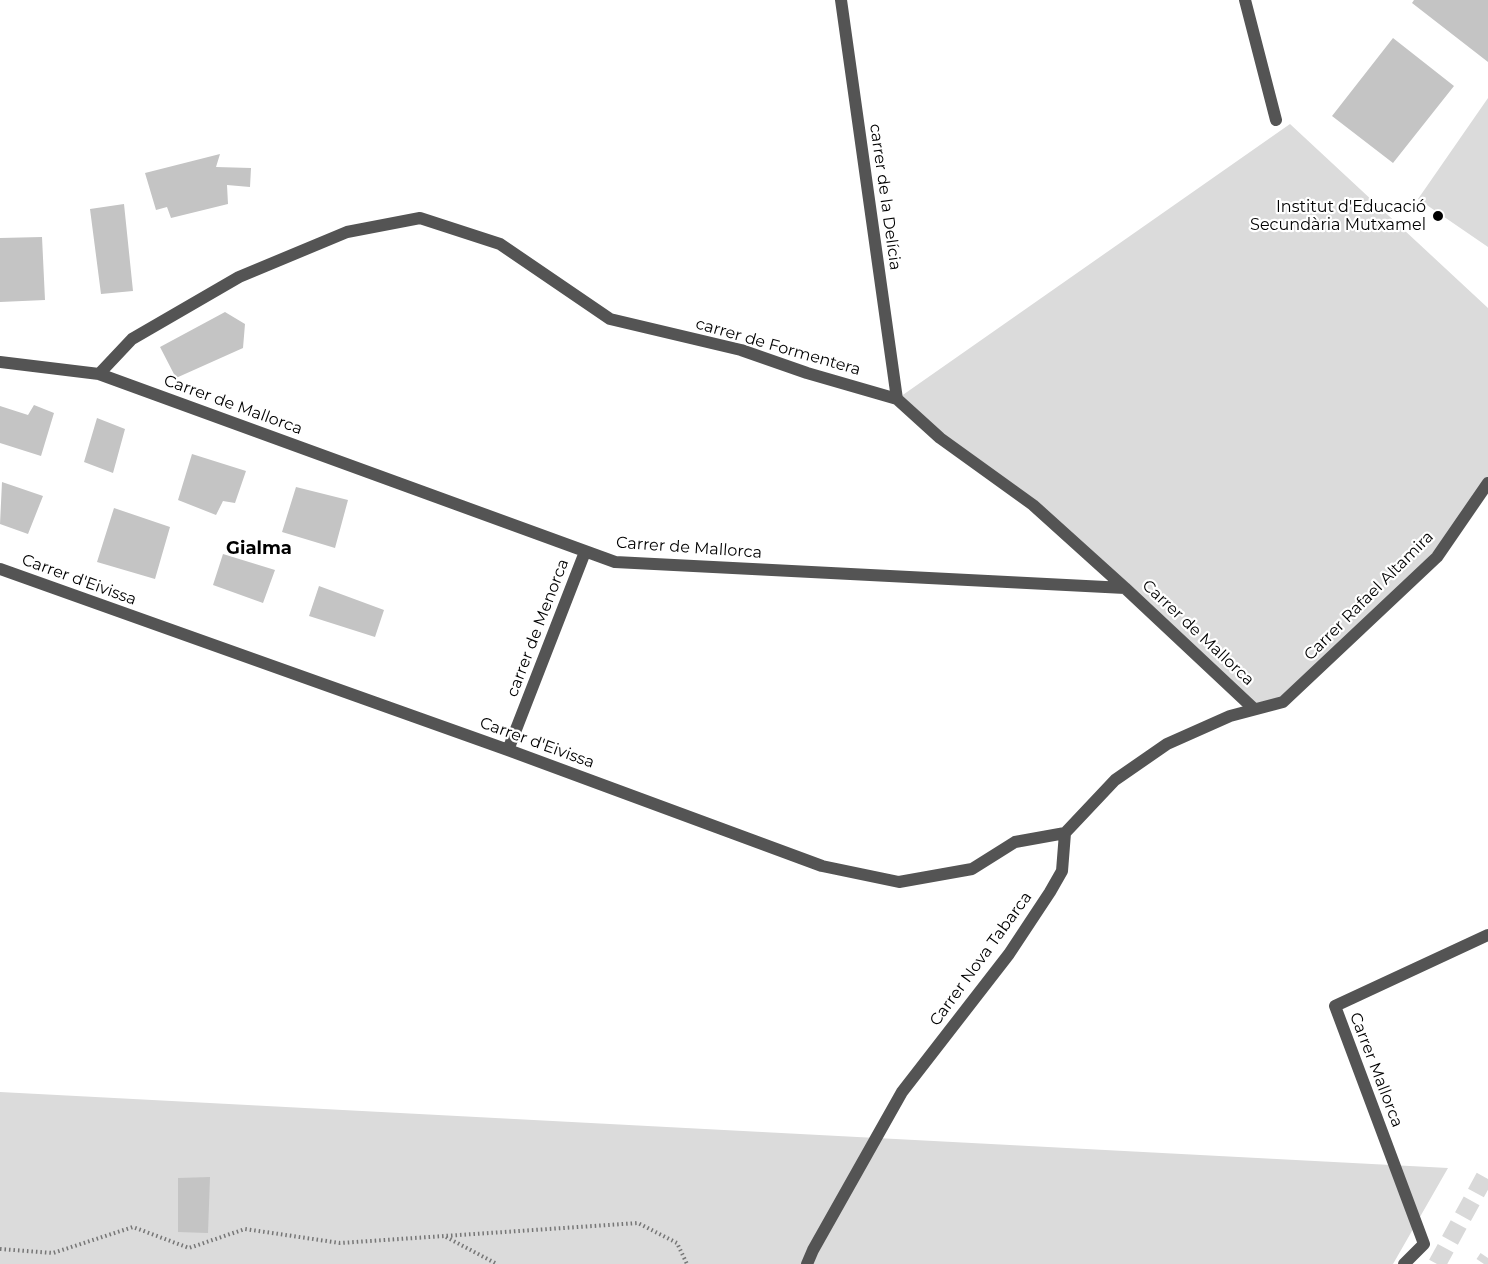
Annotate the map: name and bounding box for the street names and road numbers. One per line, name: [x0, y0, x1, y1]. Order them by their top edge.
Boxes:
street label: carrer de la Delícia: [865, 122, 905, 272]
street label: carrer de Formentera: [693, 314, 863, 380]
street label: Carrer de Mallorca: [161, 371, 305, 439]
street label: Carrer Rafael Altamira: [1300, 527, 1438, 665]
street label: Carrer de Mallorca: [615, 533, 763, 563]
street label: Carrer d'Eivissa: [19, 550, 139, 610]
street label: carrer de Menorca: [503, 556, 573, 700]
street label: Carrer de Mallorca: [1138, 576, 1258, 690]
street label: Carrer d'Eivissa: [477, 713, 597, 773]
street label: Carrer Nova Tabarca: [926, 888, 1036, 1030]
street label: Carrer Mallorca: [1345, 1010, 1407, 1130]

